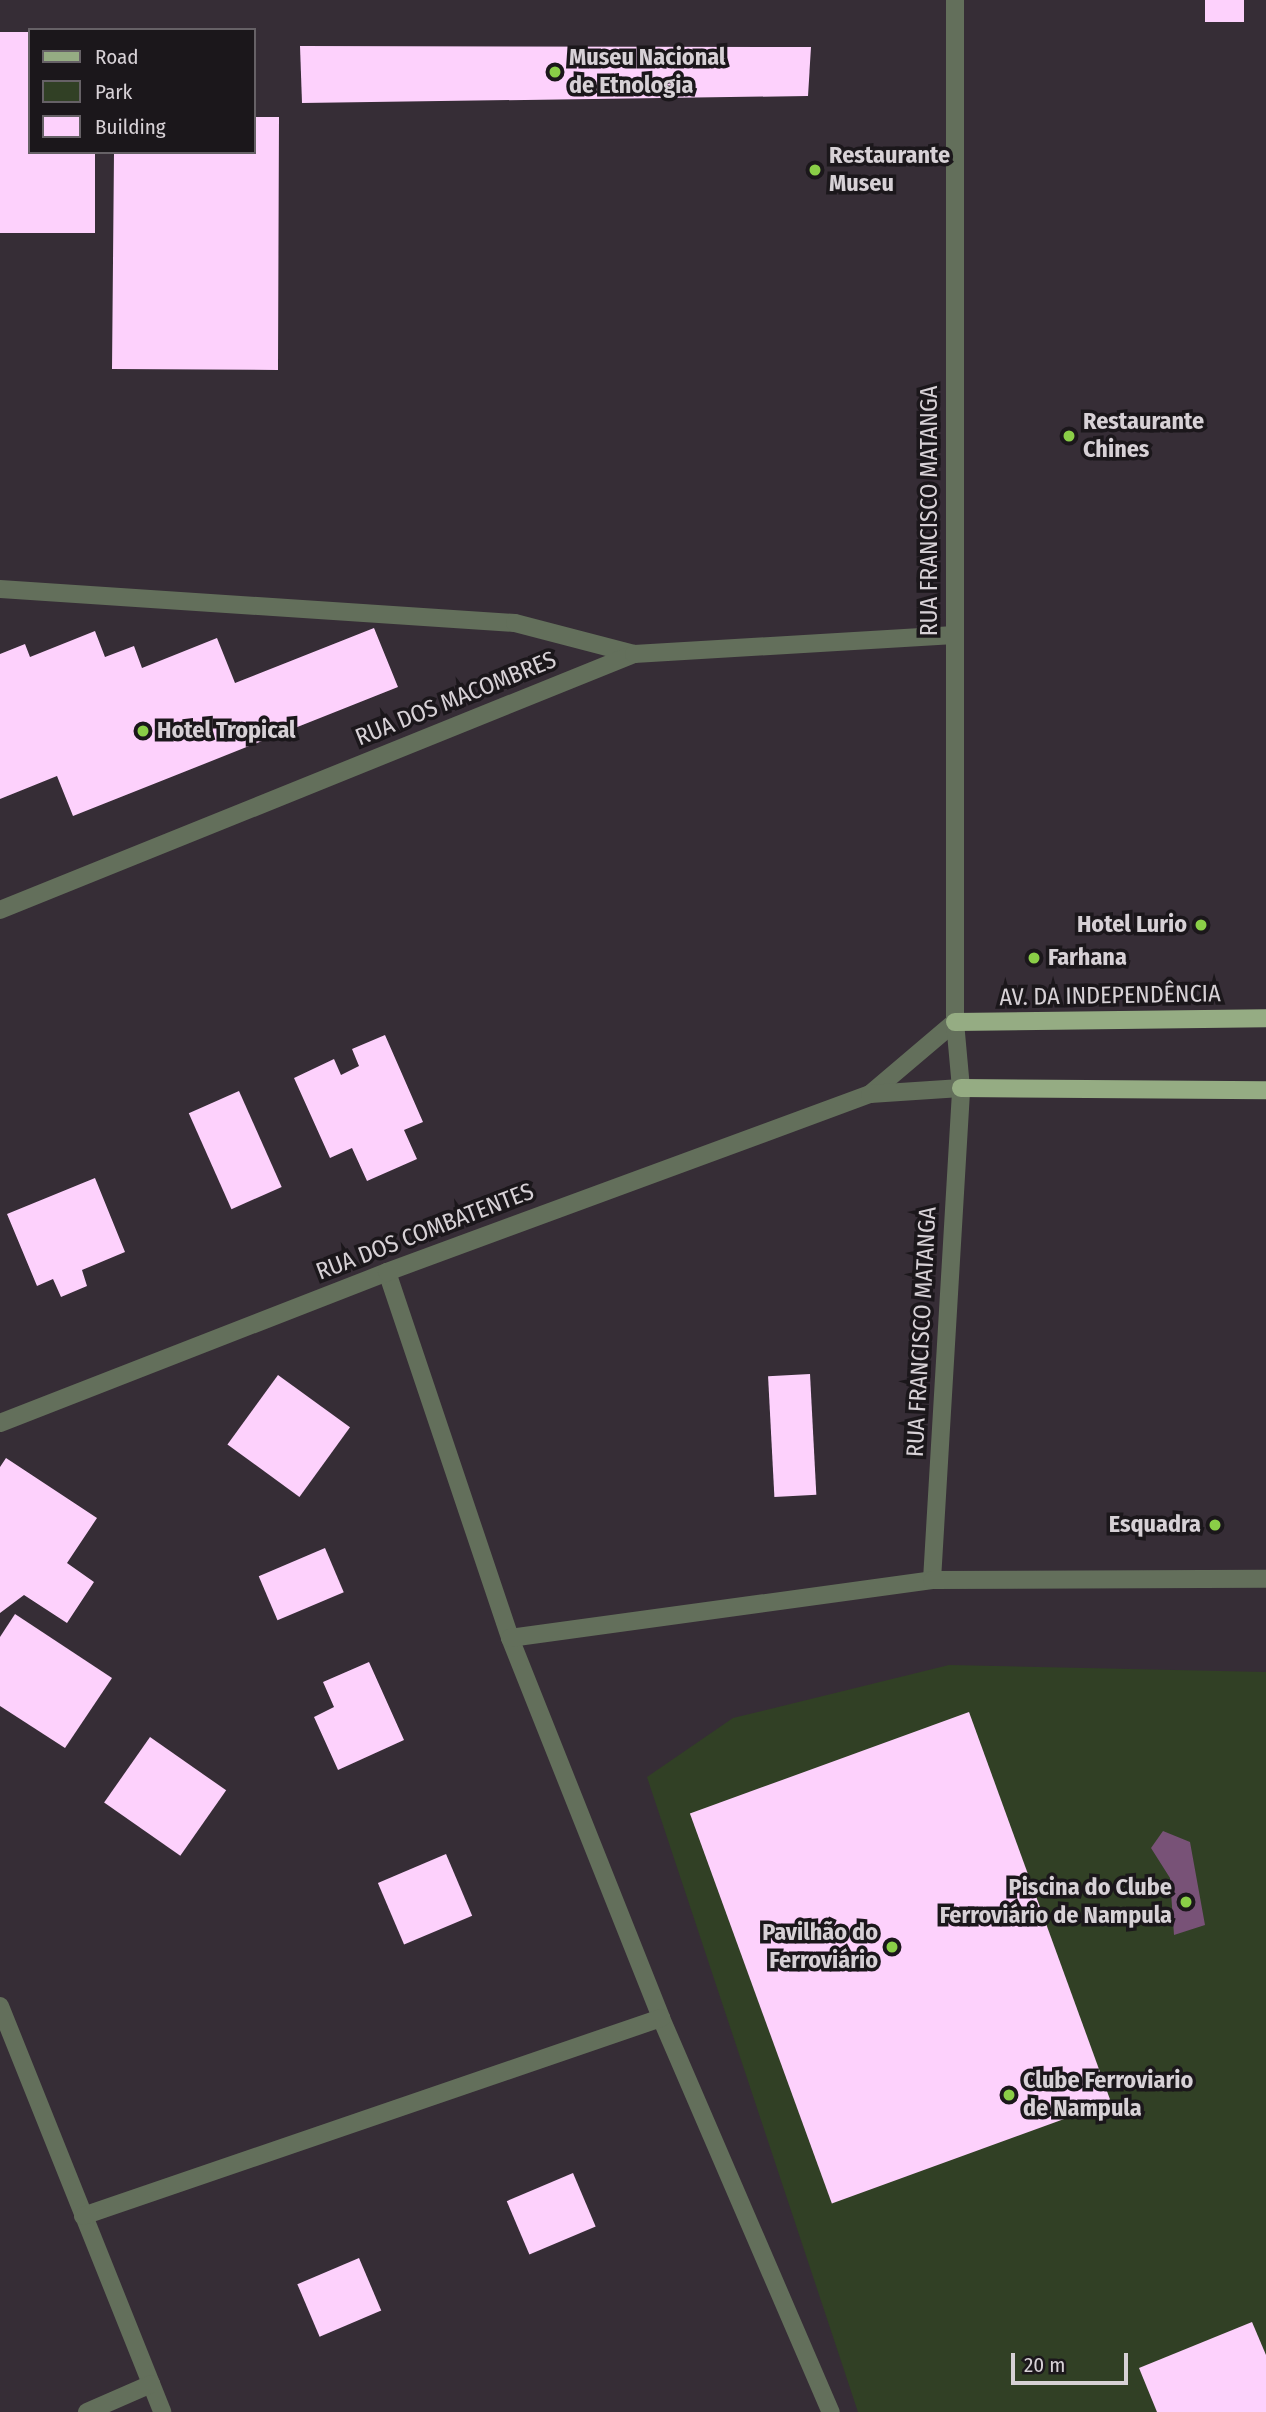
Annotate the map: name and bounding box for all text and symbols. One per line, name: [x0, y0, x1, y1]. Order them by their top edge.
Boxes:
legend: [28, 28, 256, 154]
text: Road: [95, 44, 139, 70]
place label: Museu Nacional de Etnologia: [569, 44, 725, 100]
marker: Museu Nacional de Etnologia: [547, 64, 563, 80]
text: Park: [95, 79, 132, 105]
text: Building: [95, 114, 166, 140]
place label: Restaurante Museu: [829, 142, 950, 198]
marker: Restaurante Museu: [807, 162, 823, 178]
street label: RUA FRANCISCO MATANGA: [916, 386, 944, 636]
place label: Restaurante Chines: [1083, 408, 1204, 464]
marker: Restaurante Chines: [1061, 428, 1077, 444]
street label: RUA DOS MACOMBRES: [351, 646, 561, 752]
place label: Hotel Tropical: [157, 717, 296, 745]
marker: Hotel Tropical: [135, 723, 151, 739]
place label: Hotel Lurio: [1077, 911, 1187, 939]
marker: Hotel Lurio: [1193, 917, 1209, 933]
place label: Farhana: [1048, 944, 1127, 972]
marker: Farhana: [1026, 950, 1042, 966]
street label: AV. DA INDEPENDÊNCIA: [999, 980, 1221, 1012]
street label: RUA DOS COMBATENTES: [312, 1177, 538, 1287]
street label: RUA FRANCISCO MATANGA: [901, 1206, 943, 1458]
place label: Esquadra: [1109, 1511, 1201, 1539]
marker: Esquadra: [1207, 1517, 1223, 1533]
place label: Piscina do Clube Ferroviário de Nampula: [940, 1874, 1172, 1930]
marker: Piscina do Clube Ferroviário de Nampula: [1178, 1894, 1194, 1910]
place label: Pavilhão do Ferroviário: [762, 1919, 878, 1975]
marker: Pavilhão do Ferroviário: [884, 1939, 900, 1955]
place label: Clube Ferroviario de Nampula: [1023, 2067, 1193, 2123]
marker: Clube Ferroviario de Nampula: [1001, 2087, 1017, 2103]
scale bar: [1014, 2338, 1131, 2382]
text: 20 m: [1024, 2352, 1065, 2378]

